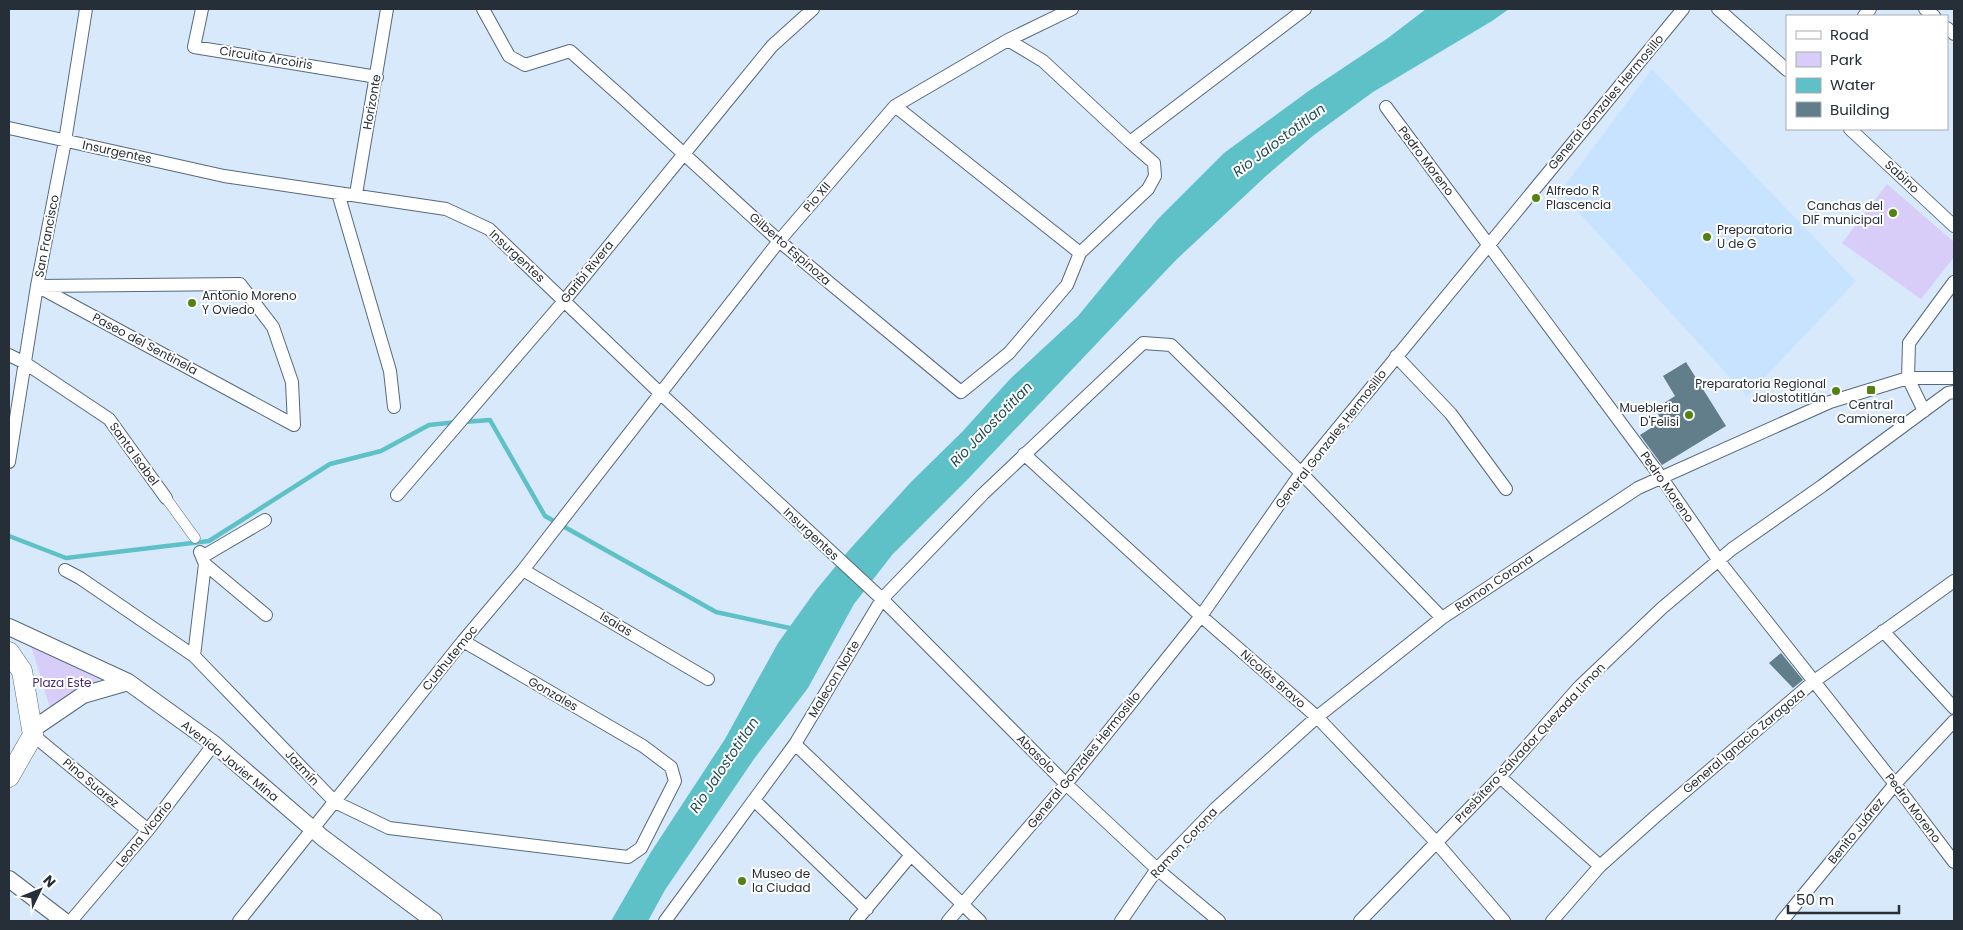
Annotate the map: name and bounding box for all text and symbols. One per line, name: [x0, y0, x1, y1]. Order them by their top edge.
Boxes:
legend: [1786, 15, 1948, 130]
text: Road: [1830, 24, 1869, 45]
street label: General Gonzales Hermosillo: [1544, 30, 1668, 173]
street label: Circuito Arcoiris: [218, 42, 314, 73]
text: Park: [1830, 49, 1862, 70]
street label: Horizonte: [358, 73, 385, 131]
text: Water: [1830, 74, 1876, 95]
water label: Rio Jalostotitlan: [1229, 99, 1329, 181]
text: Building: [1830, 99, 1890, 120]
street label: Pedro Moreno: [1395, 122, 1458, 199]
street label: Insurgentes: [81, 136, 153, 167]
street label: Sabino: [1881, 156, 1924, 197]
street label: Pio XII: [799, 178, 834, 215]
place label: Alfredo R Plascencia: [1546, 182, 1611, 213]
marker: Alfredo R Plascencia: [1530, 192, 1542, 204]
street label: San Francisco: [30, 193, 63, 279]
place label: Canchas del DIF municipal: [1802, 197, 1883, 228]
marker: Canchas del DIF municipal: [1887, 207, 1899, 219]
street label: Gilberto Espinoza: [746, 208, 835, 289]
place label: Preparatoria U de G: [1717, 221, 1792, 252]
street label: Insurgentes: [486, 225, 549, 286]
marker: Preparatoria U de G: [1701, 231, 1713, 243]
street label: Garibi Rivera: [556, 237, 617, 307]
place label: Antonio Moreno Y Oviedo: [202, 287, 297, 318]
marker: Antonio Moreno Y Oviedo: [186, 297, 198, 309]
street label: Paseo del Sentinela: [90, 309, 201, 379]
street label: General Gonzales Hermosillo: [1271, 366, 1390, 512]
place label: Preparatoria Regional Jalostotitlán: [1695, 375, 1826, 406]
water label: Rio Jalostotitlan: [945, 377, 1037, 471]
marker: Central Camionera: [1865, 384, 1877, 396]
marker: Preparatoria Regional Jalostotitlán: [1830, 385, 1842, 397]
place label: Central Camionera: [1837, 396, 1905, 427]
place label: Muebleria D'Felisi: [1620, 399, 1679, 430]
marker: Muebleria D'Felisi: [1683, 409, 1695, 421]
street label: Santa Isabel: [106, 419, 163, 489]
street label: Pedro Moreno: [1637, 448, 1698, 526]
street label: Insurgentes: [780, 503, 843, 564]
street label: Ramon Corona: [1451, 550, 1536, 615]
street label: Isaias: [597, 607, 635, 640]
street label: Cuahutemoc: [418, 621, 481, 694]
street label: Malecon Norte: [804, 637, 863, 720]
street label: Nicolás Bravo: [1237, 646, 1310, 712]
street label: Presbítero Salvador Quezada Limon: [1451, 659, 1609, 826]
street label: Gonzales: [525, 672, 581, 715]
park label: Plaza Este: [32, 674, 92, 691]
street label: General Ignacio Zaragoza: [1679, 684, 1809, 797]
street label: General Gonzales Hermosillo: [1023, 687, 1144, 832]
water label: Rio Jalostotitlan: [685, 713, 763, 817]
street label: Avenida Javier Mina: [178, 716, 283, 805]
street label: Abasolo: [1013, 730, 1060, 777]
street label: Jazmín: [282, 746, 323, 789]
street label: Pino Suarez: [60, 754, 123, 811]
street label: Pedro Moreno: [1882, 769, 1945, 846]
street label: Benito Juárez: [1824, 794, 1887, 867]
street label: Leona Vicario: [112, 797, 176, 870]
street label: Ramon Corona: [1146, 803, 1221, 882]
north arrow: [15, 865, 65, 915]
place label: Museo de la Ciudad: [752, 865, 811, 896]
text: N: [39, 870, 60, 892]
marker: Museo de la Ciudad: [736, 875, 748, 887]
scale bar: [1788, 882, 1899, 914]
text: 50 m: [1796, 889, 1834, 910]

